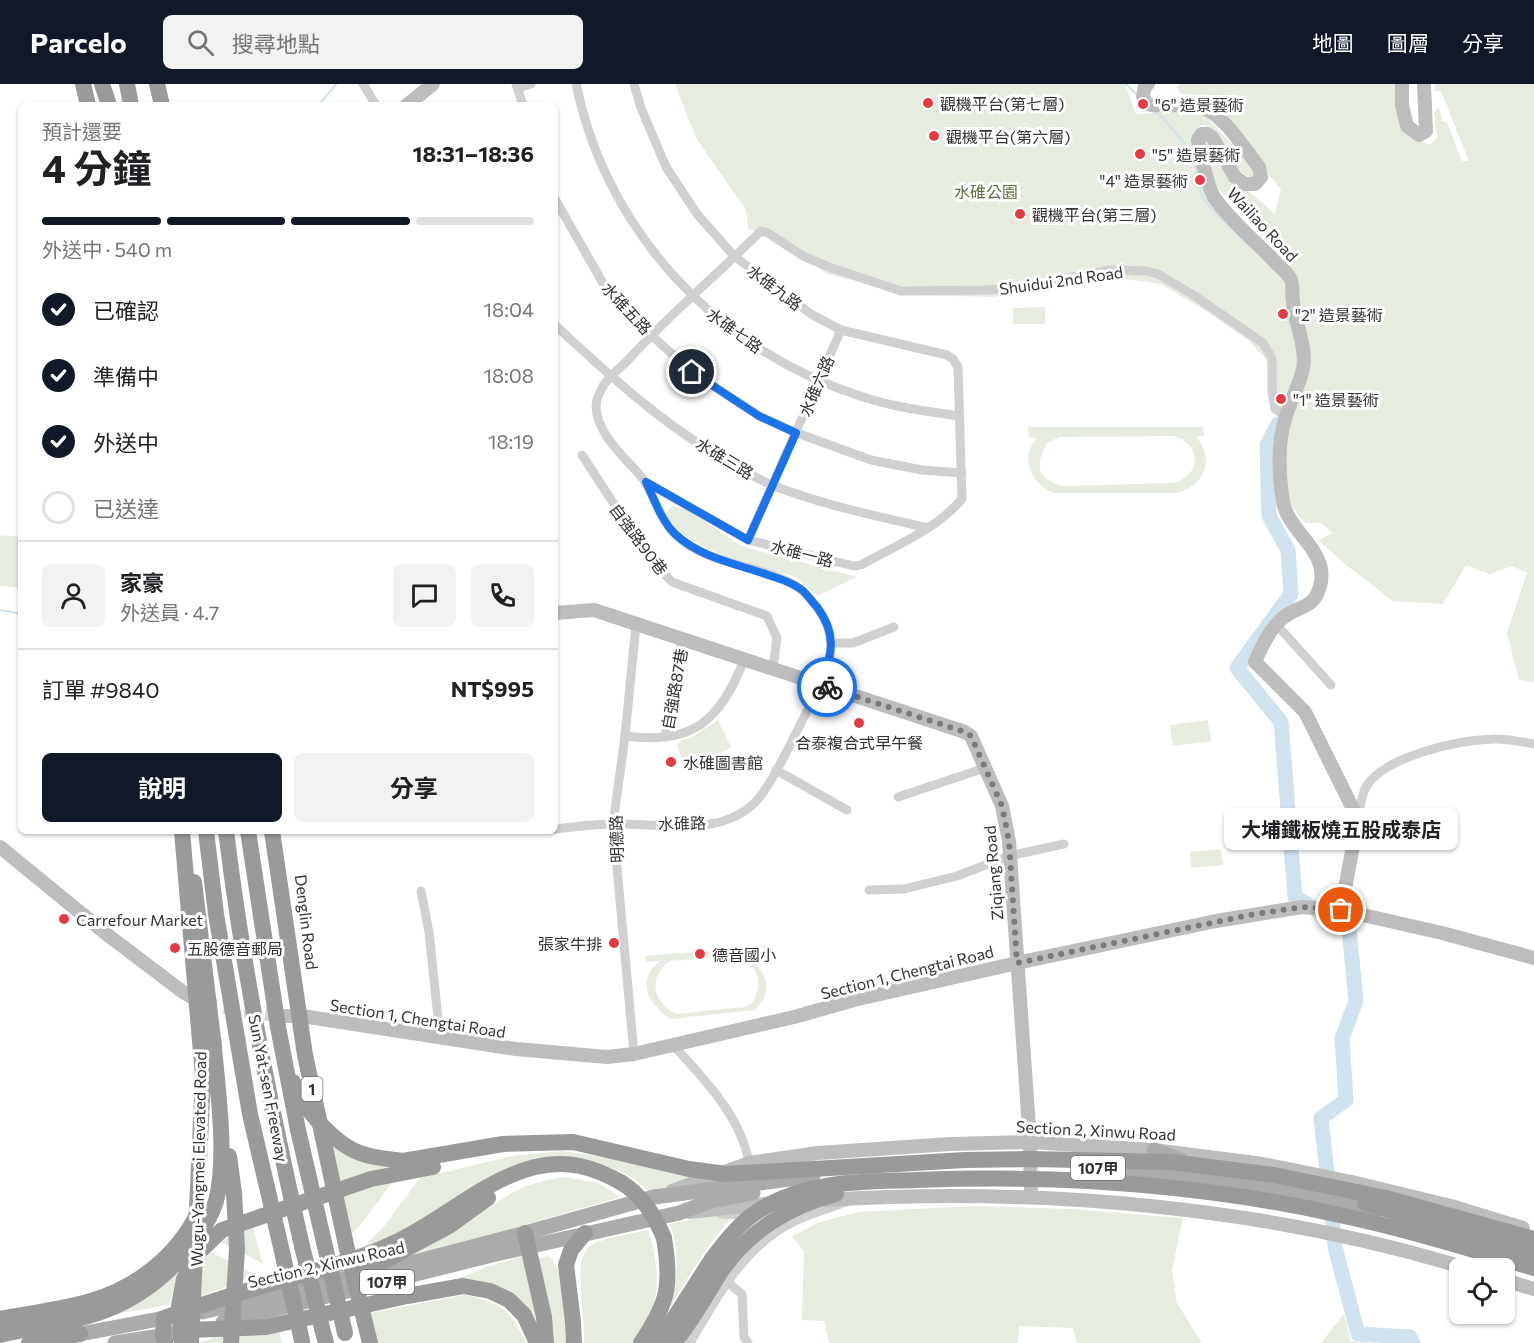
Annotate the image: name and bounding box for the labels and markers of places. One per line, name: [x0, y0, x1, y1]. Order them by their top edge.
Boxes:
place label: 觀機平台(第七層): [940, 94, 1064, 113]
place label: "6" 造景藝術: [1155, 95, 1244, 114]
marker: 觀機平台(第七層): [921, 96, 935, 110]
marker: "6" 造景藝術: [1136, 97, 1150, 111]
place label: 觀機平台(第六層): [946, 127, 1070, 146]
marker: 觀機平台(第六層): [927, 129, 941, 143]
place label: "5" 造景藝術: [1152, 145, 1240, 164]
marker: "5" 造景藝術: [1133, 147, 1147, 161]
place label: "4" 造景藝術: [1099, 171, 1188, 190]
marker: "4" 造景藝術: [1193, 173, 1207, 187]
place label: 觀機平台(第三層): [1032, 205, 1156, 224]
marker: 觀機平台(第三層): [1013, 207, 1027, 221]
place label: "2" 造景藝術: [1295, 305, 1383, 324]
marker: "2" 造景藝術: [1276, 307, 1290, 321]
pin: [666, 346, 717, 397]
place label: "1" 造景藝術: [1293, 390, 1379, 409]
marker: "1" 造景藝術: [1274, 392, 1288, 406]
marker: 合泰複合式早午餐: [852, 716, 866, 730]
place label: 合泰複合式早午餐: [795, 733, 923, 752]
place label: 水碓圖書館: [683, 753, 763, 772]
marker: 水碓圖書館: [664, 755, 678, 769]
callout: 大埔鐵板燒五股成泰店: [1224, 808, 1458, 850]
pin: [1315, 884, 1366, 935]
place label: Carrefour Market: [76, 910, 204, 929]
marker: Carrefour Market: [57, 912, 71, 926]
place label: 張家牛排: [538, 934, 602, 953]
marker: 張家牛排: [607, 936, 621, 950]
place label: 五股德音郵局: [187, 939, 283, 958]
marker: 五股德音郵局: [168, 941, 182, 955]
place label: 德音國小: [712, 945, 776, 964]
marker: 德音國小: [693, 947, 707, 961]

